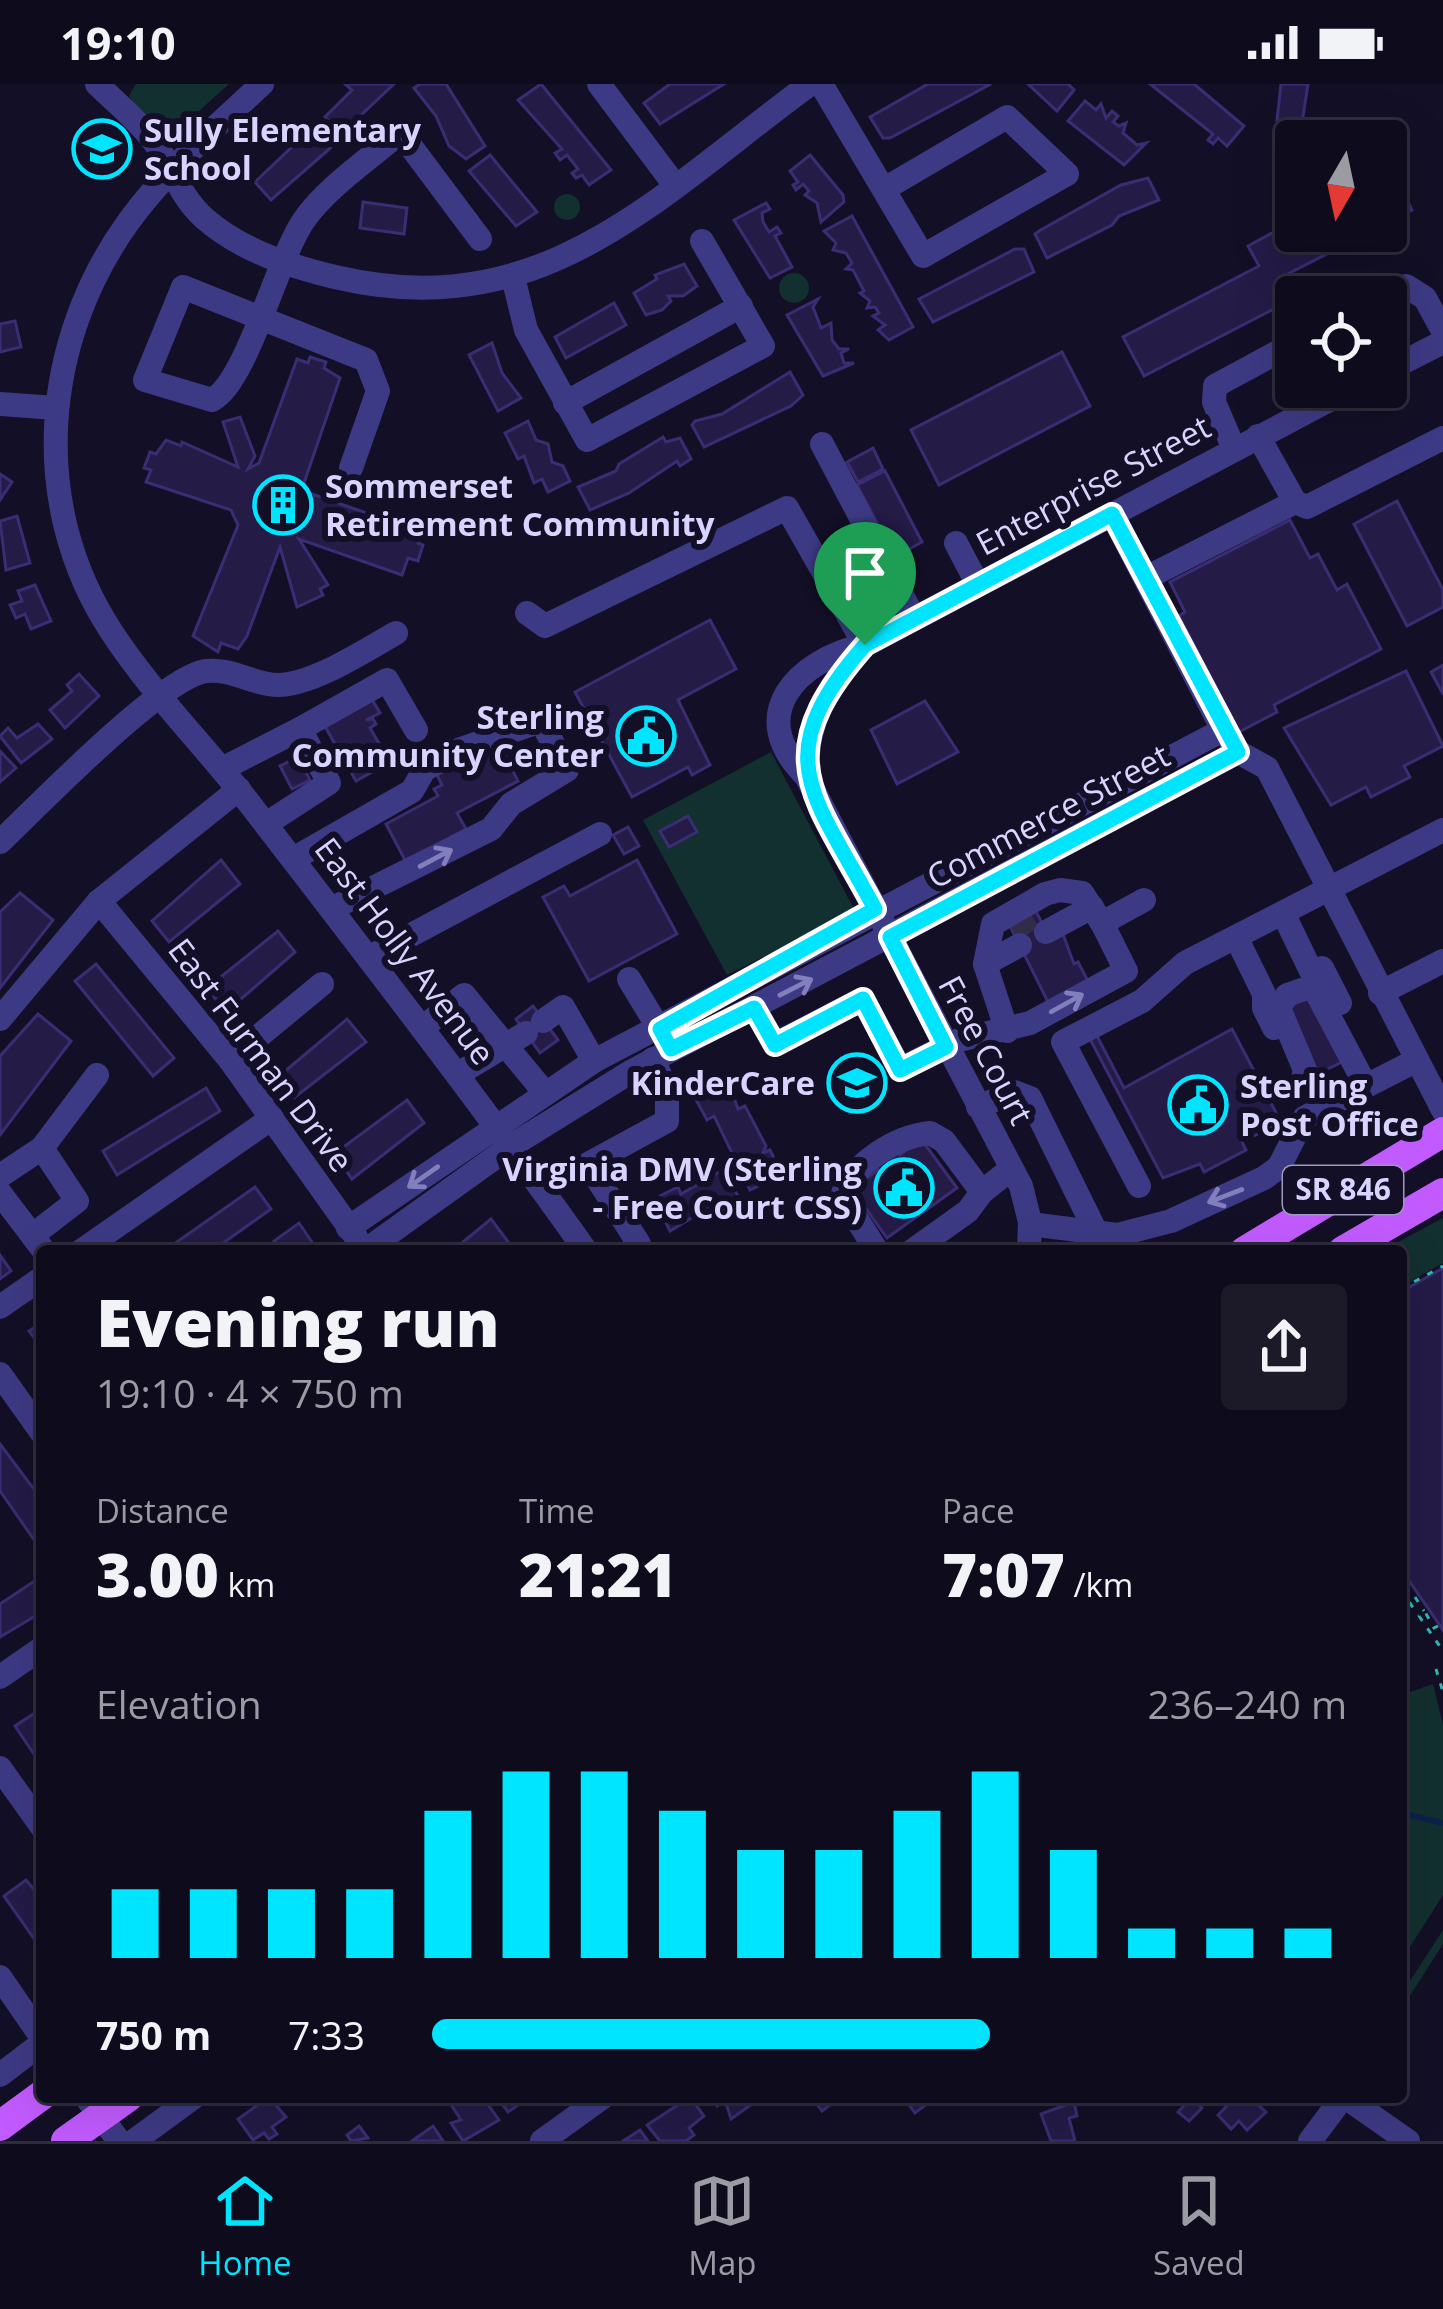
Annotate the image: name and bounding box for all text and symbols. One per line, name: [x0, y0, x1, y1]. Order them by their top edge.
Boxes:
text: 19:10: [60, 12, 176, 73]
place label: Sully Elementary School: [144, 107, 421, 190]
school or university icon: Sully Elementary School: [71, 118, 133, 180]
north arrow: [1275, 120, 1407, 252]
map controls: [1275, 120, 1407, 408]
button: locate: [1275, 276, 1407, 408]
street label: Enterprise Street: [968, 404, 1218, 565]
place label: Sommerset Retirement Community: [325, 463, 715, 546]
building icon: Sommerset Retirement Community: [252, 474, 314, 536]
pin: [814, 522, 916, 645]
icon: arrive: [832, 540, 898, 606]
place label: Sterling Community Center: [292, 694, 604, 777]
public building icon: Sterling Community Center: [615, 705, 677, 767]
street label: Commerce Street: [919, 733, 1177, 899]
street label: East Holly Avenue: [305, 828, 506, 1073]
one-way arrow: [418, 846, 453, 869]
street label: East Furman Drive: [159, 929, 364, 1181]
street label: Free Court: [928, 968, 1044, 1132]
one-way arrow: [777, 974, 813, 997]
one-way arrow: [1049, 991, 1084, 1014]
school or university icon: KinderCare: [826, 1052, 888, 1114]
place label: KinderCare: [631, 1060, 815, 1105]
place label: Sterling Post Office: [1240, 1063, 1419, 1146]
public building icon: Sterling Post Office: [1167, 1074, 1229, 1136]
place label: Virginia DMV (Sterling - Free Court CSS): [502, 1146, 862, 1229]
public building icon: Virginia DMV (Sterling - Free Court CSS): [873, 1157, 935, 1219]
one-way arrow: [406, 1164, 440, 1189]
road number: SR 846: [1283, 1166, 1403, 1214]
one-way arrow: [1208, 1187, 1245, 1209]
text: Evening run: [96, 1276, 500, 1366]
button: share: [1221, 1284, 1347, 1410]
text: 19:10 · 4 × 750 m: [96, 1366, 404, 1419]
text: Distance: [96, 1488, 229, 1533]
text: Time: [519, 1488, 595, 1533]
text: Pace: [942, 1488, 1015, 1533]
text: 3.00: [96, 1533, 219, 1615]
text: 21:21: [519, 1533, 677, 1615]
text: 7:07: [942, 1533, 1065, 1615]
text: km: [219, 1562, 275, 1607]
text: /km: [1065, 1562, 1133, 1607]
text: Elevation: [96, 1677, 262, 1730]
text: 236–240 m: [1147, 1677, 1347, 1730]
text: 750 m: [96, 2008, 211, 2061]
text: 7:33: [288, 2008, 365, 2061]
tab: Home: [198, 2168, 292, 2285]
tab: Map: [688, 2168, 756, 2285]
tab: Saved: [1153, 2168, 1245, 2285]

